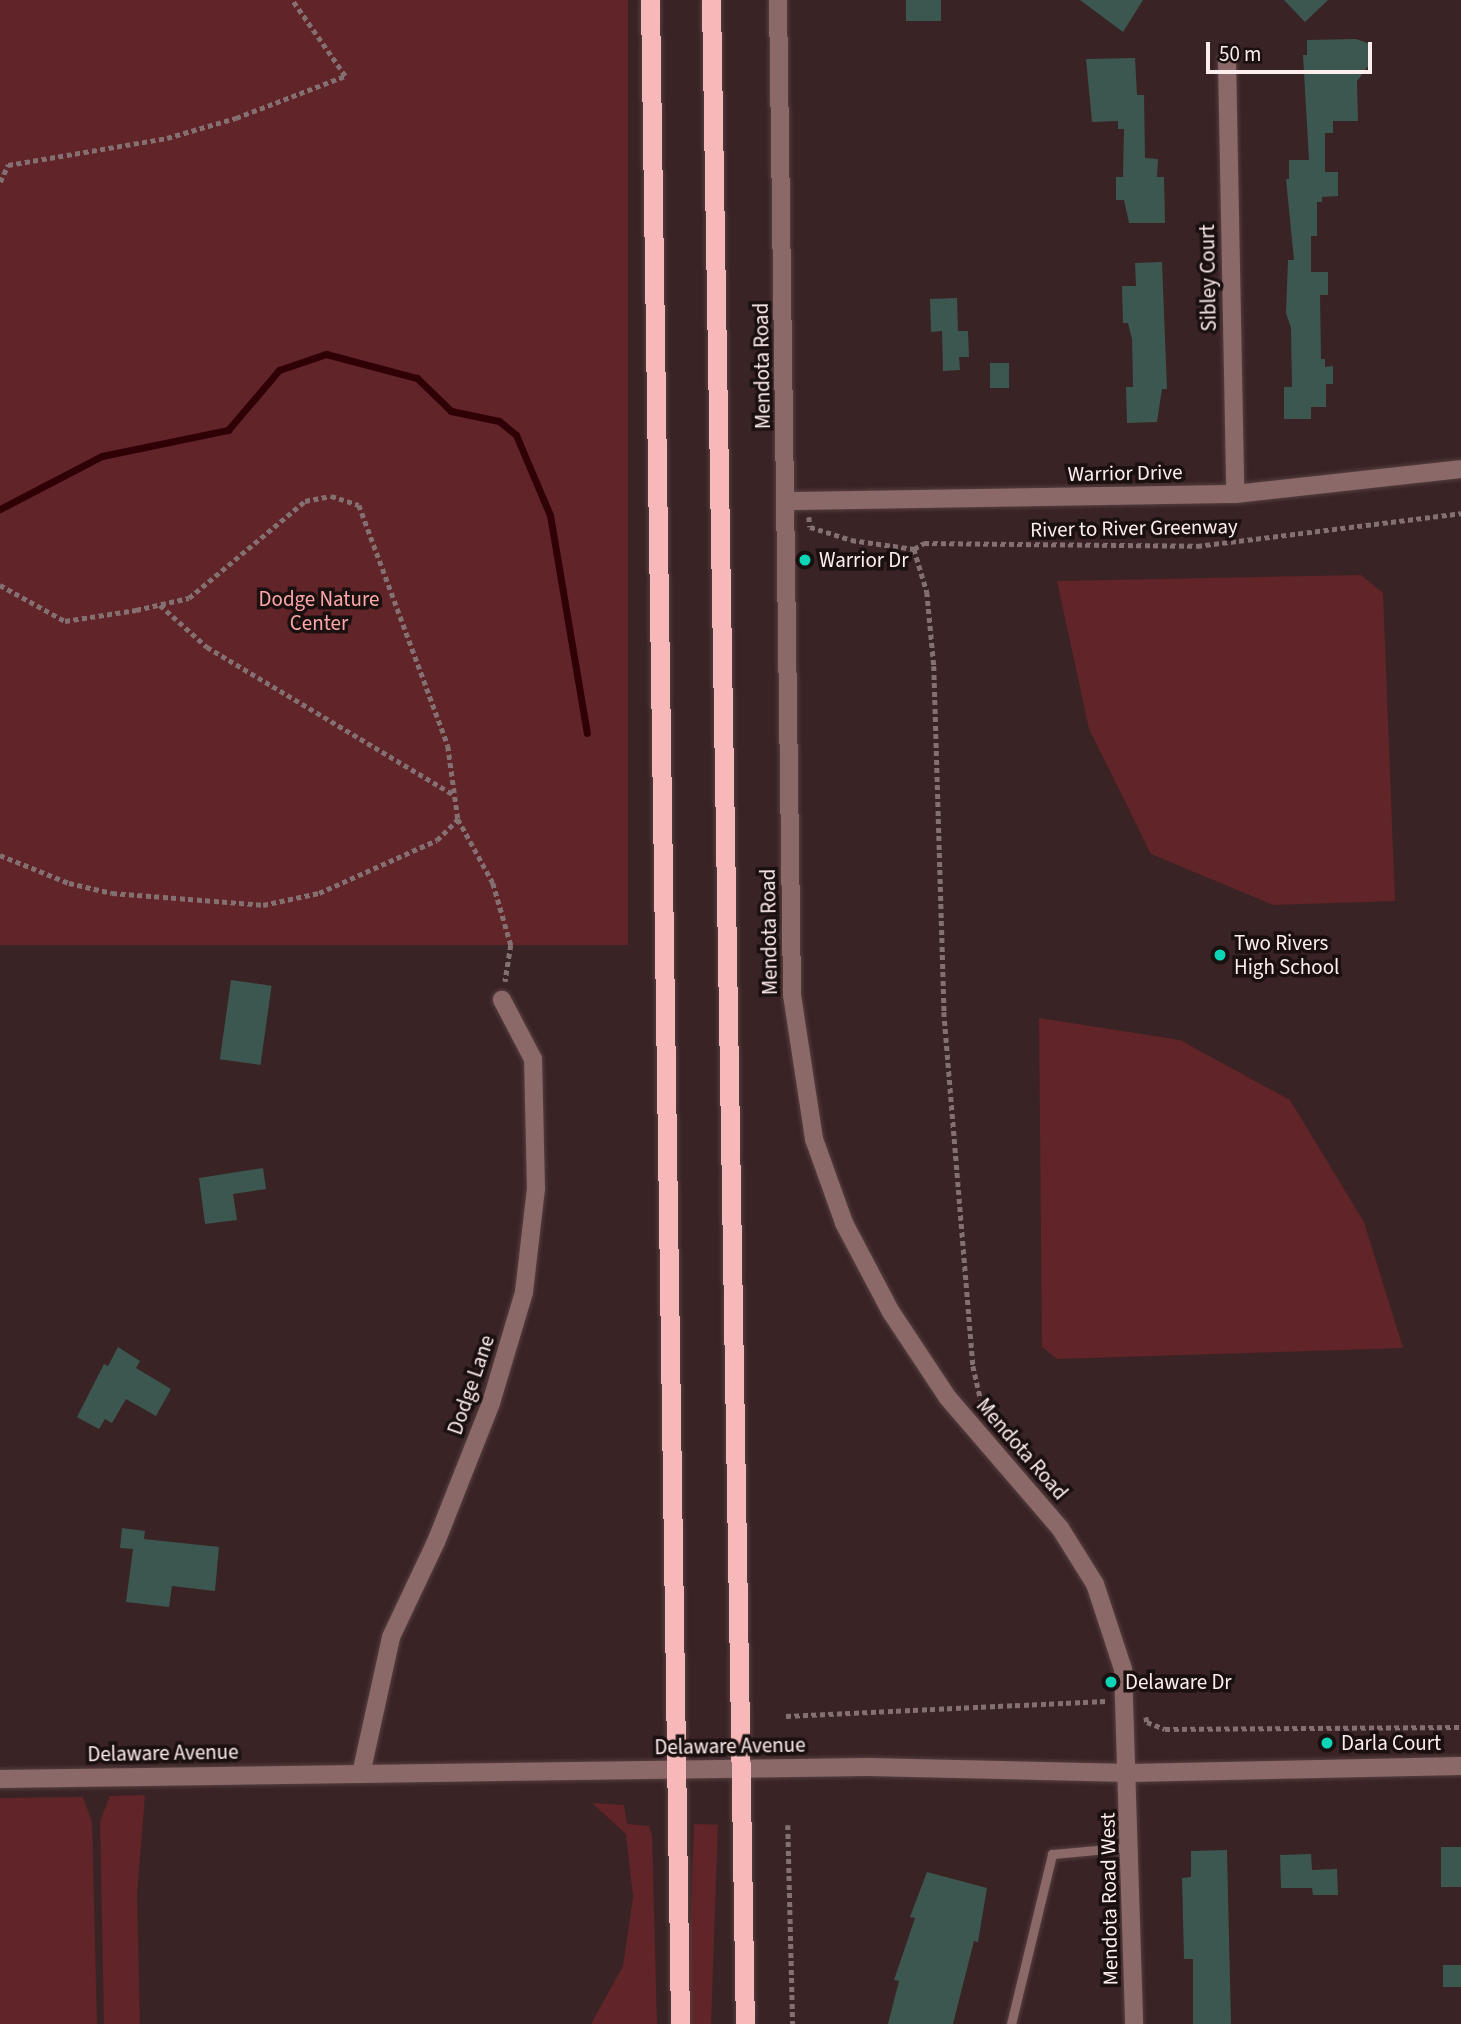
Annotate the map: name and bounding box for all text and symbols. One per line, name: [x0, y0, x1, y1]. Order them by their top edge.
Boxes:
scale bar: [1209, 28, 1375, 72]
text: 50 m: [1219, 39, 1261, 69]
street label: Sibley Court: [1194, 224, 1222, 332]
street label: Mendota Road: [748, 303, 776, 429]
street label: Warrior Drive: [1067, 459, 1183, 487]
street label: River to River Greenway: [1030, 514, 1238, 542]
place label: Warrior Dr: [819, 547, 909, 573]
marker: Warrior Dr: [797, 552, 813, 568]
park label: Dodge Nature Center: [259, 586, 379, 636]
street label: Mendota Road: [755, 869, 783, 995]
place label: Two Rivers High School: [1234, 930, 1339, 980]
marker: Two Rivers High School: [1212, 947, 1228, 963]
street label: Dodge Lane: [442, 1332, 500, 1438]
street label: Mendota Road: [971, 1393, 1073, 1505]
place label: Delaware Dr: [1125, 1669, 1232, 1695]
marker: Delaware Dr: [1103, 1674, 1119, 1690]
place label: Darla Court: [1341, 1730, 1441, 1756]
street label: Delaware Avenue: [654, 1732, 806, 1760]
marker: Darla Court: [1319, 1735, 1335, 1751]
street label: Delaware Avenue: [87, 1739, 239, 1767]
street label: Mendota Road West: [1095, 1812, 1123, 1986]

